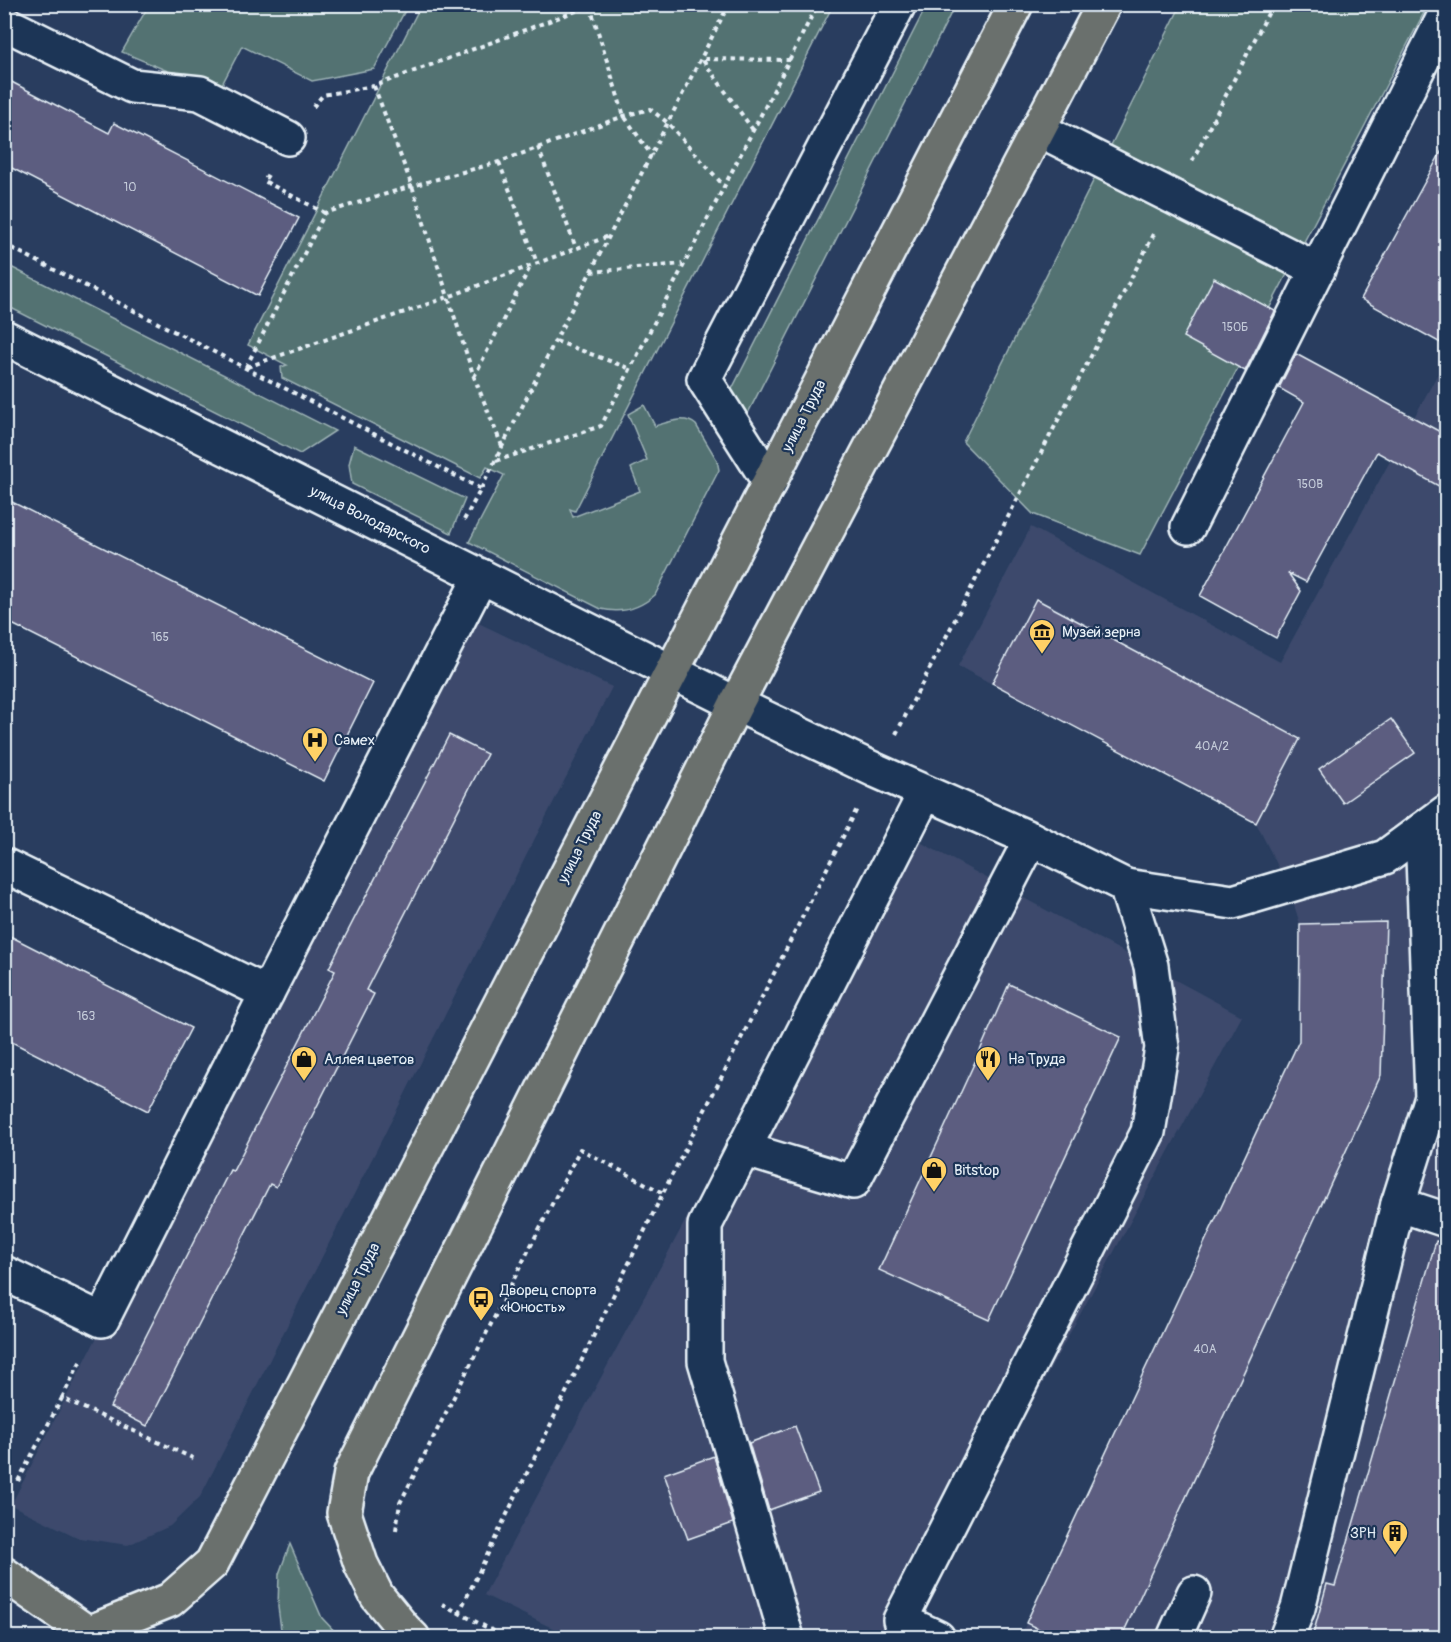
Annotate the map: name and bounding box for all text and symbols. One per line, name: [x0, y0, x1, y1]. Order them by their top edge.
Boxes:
house number: 10: [124, 180, 136, 195]
house number: 150Б: [1222, 320, 1248, 335]
street label: улица Труда: [777, 377, 830, 456]
house number: 150В: [1297, 477, 1323, 492]
street label: улица Володарского: [306, 481, 433, 559]
museum icon: Музей зерна: [1027, 617, 1057, 655]
place label: Музей зерна: [1062, 623, 1140, 642]
house number: 165: [151, 630, 169, 645]
hospital icon: Самех: [300, 725, 330, 763]
place label: Самех: [334, 731, 375, 750]
house number: 40А/2: [1195, 739, 1229, 754]
street label: улица Труда: [553, 808, 606, 887]
house number: 163: [77, 1009, 95, 1024]
shop icon: Аллея цветов: [289, 1044, 319, 1082]
restaurant icon: На Труда: [973, 1044, 1003, 1082]
place label: Аллея цветов: [324, 1050, 414, 1069]
place label: На Труда: [1008, 1050, 1066, 1069]
shop icon: Bitstop: [919, 1155, 949, 1193]
place label: Bitstop: [954, 1161, 999, 1180]
street label: улица Труда: [331, 1240, 384, 1319]
place label: Дворец спорта «Юность»: [499, 1281, 596, 1317]
bus stop icon: Дворец спорта «Юность»: [466, 1284, 496, 1322]
house number: 40А: [1194, 1342, 1217, 1357]
building icon: ЗРН: [1380, 1518, 1410, 1556]
place label: ЗРН: [1350, 1524, 1376, 1543]

